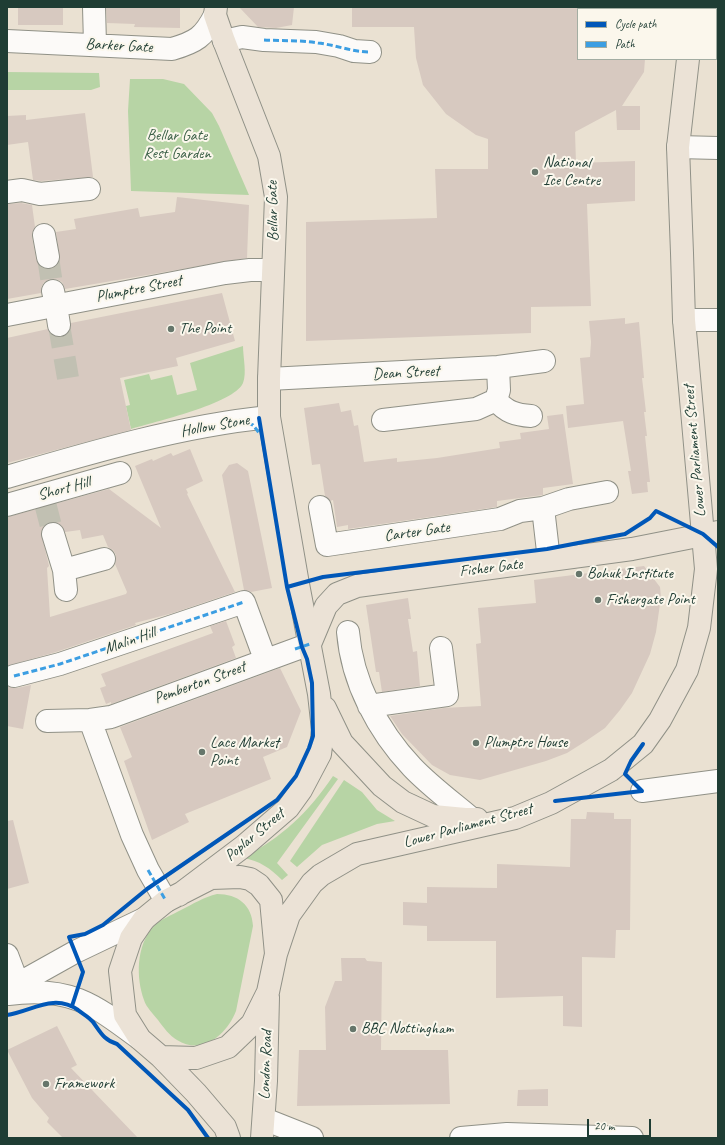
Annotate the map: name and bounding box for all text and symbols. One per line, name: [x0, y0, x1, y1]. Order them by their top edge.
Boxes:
legend: [577, 8, 717, 60]
text: Cycle path: [615, 16, 657, 32]
street label: Barker Gate: [85, 35, 153, 57]
text: Path: [615, 36, 635, 52]
park label: Bellar Gate Rest Garden: [143, 126, 211, 164]
place label: National Ice Centre: [543, 153, 600, 191]
marker: National Ice Centre: [530, 167, 540, 177]
street label: Bellar Gate: [263, 181, 283, 241]
street label: Plumptre Street: [94, 271, 184, 307]
place label: The Point: [179, 319, 231, 339]
marker: The Point: [166, 324, 176, 334]
street label: Dean Street: [372, 362, 440, 384]
street label: Lower Parliament Street: [680, 384, 710, 518]
street label: Hollow Stone: [179, 411, 251, 441]
street label: Short Hill: [36, 473, 92, 505]
street label: Carter Gate: [383, 518, 451, 546]
street label: Fisher Gate: [458, 555, 524, 581]
place label: Bohuk Institute: [587, 564, 673, 584]
marker: Bohuk Institute: [574, 569, 584, 579]
place label: Fishergate Point: [606, 590, 695, 610]
marker: Fishergate Point: [593, 595, 603, 605]
street label: Malin Hill: [102, 623, 158, 659]
street label: Pemberton Street: [152, 658, 248, 708]
place label: Lace Market Point: [210, 733, 279, 771]
place label: Plumptre House: [484, 733, 567, 753]
marker: Plumptre House: [471, 738, 481, 748]
marker: Lace Market Point: [197, 747, 207, 757]
street label: Lower Parliament Street: [401, 800, 535, 852]
street label: Poplar Street: [221, 804, 289, 866]
place label: BBC Nottingham: [361, 1019, 454, 1039]
marker: BBC Nottingham: [348, 1024, 358, 1034]
street label: London Road: [255, 1030, 277, 1100]
place label: Framework: [54, 1074, 114, 1094]
marker: Framework: [41, 1079, 51, 1089]
scale bar: [589, 1111, 653, 1137]
text: 20 m: [594, 1118, 614, 1134]

